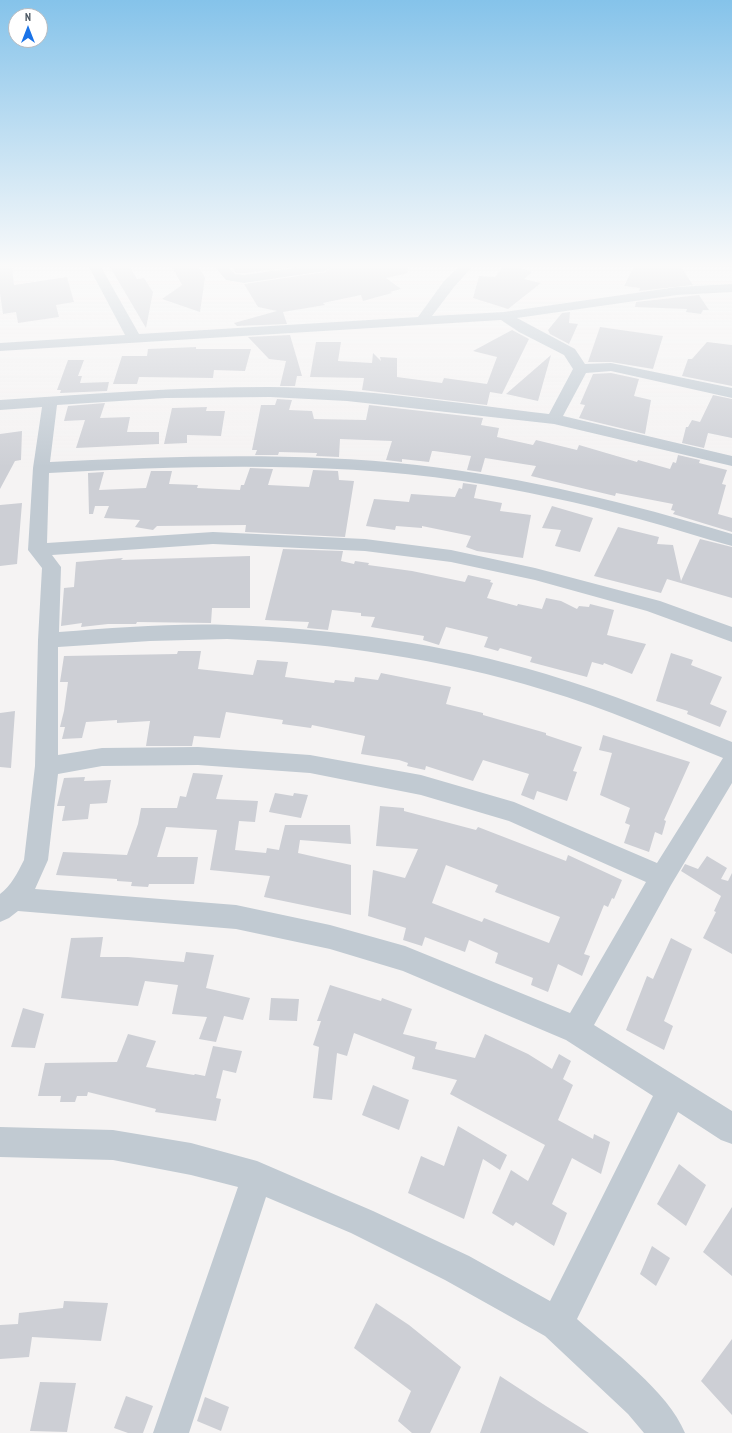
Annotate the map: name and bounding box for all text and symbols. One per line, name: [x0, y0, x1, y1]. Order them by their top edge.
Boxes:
north arrow: [8, 8, 48, 48]
text: N: [25, 10, 31, 24]

